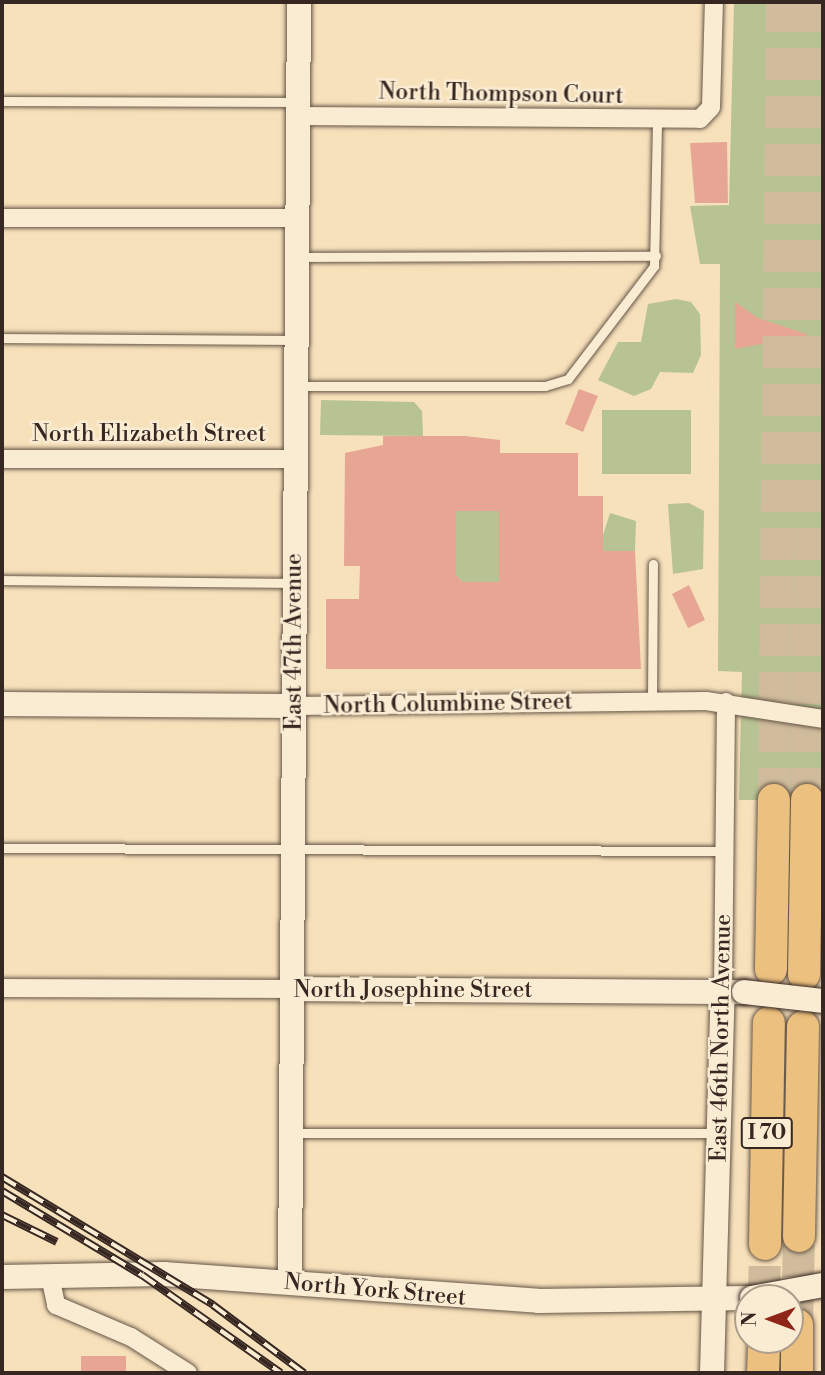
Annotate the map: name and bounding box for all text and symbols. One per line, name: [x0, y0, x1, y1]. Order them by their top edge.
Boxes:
street label: North Thompson Court: [378, 78, 624, 110]
street label: North Elizabeth Street: [32, 420, 266, 448]
street label: East 47th Avenue: [280, 553, 308, 731]
street label: North Columbine Street: [323, 688, 573, 720]
street label: East 46th North Avenue: [705, 914, 737, 1162]
street label: North Josephine Street: [294, 976, 532, 1004]
road number: I 70: [741, 1116, 793, 1150]
street label: North York Street: [283, 1268, 467, 1312]
north arrow: [734, 1284, 804, 1354]
text: N: [738, 1311, 762, 1327]

